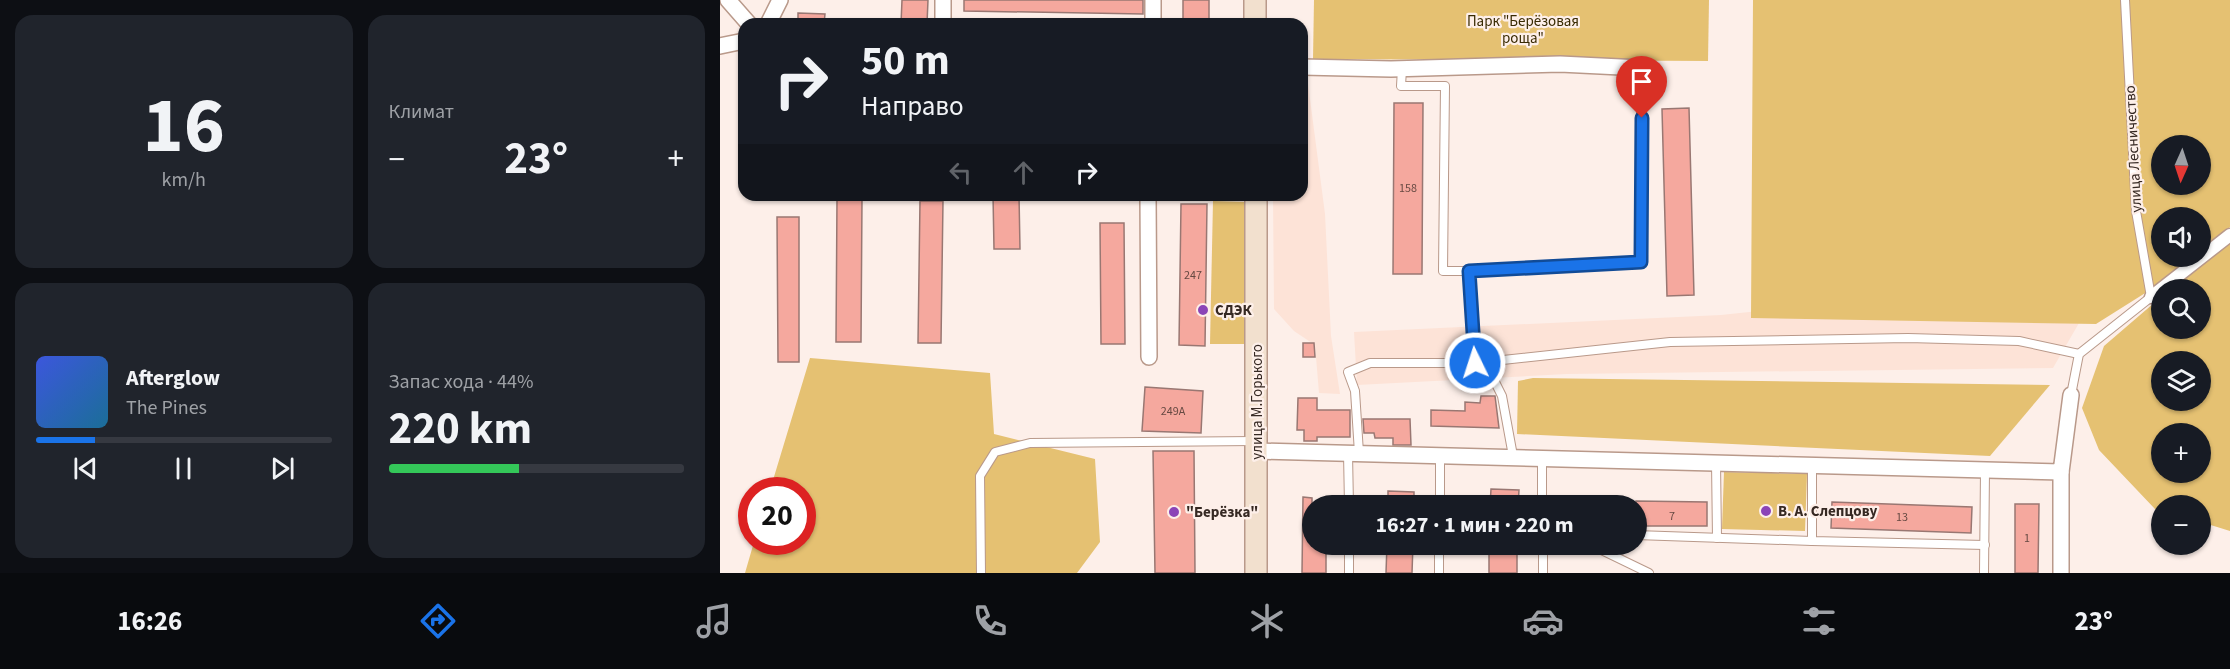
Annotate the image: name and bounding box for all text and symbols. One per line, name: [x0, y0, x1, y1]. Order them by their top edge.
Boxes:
park label: Парк "Берёзовая роща": [1467, 11, 1579, 49]
text: 50 m: [861, 31, 950, 91]
icon: right: [762, 42, 840, 120]
pin: [1616, 56, 1667, 118]
icon: arrive: [1625, 65, 1658, 98]
text: 16: [143, 71, 225, 182]
street label: улица Лесничество: [2120, 85, 2147, 213]
text: Направо: [861, 87, 964, 126]
text: Климат: [389, 98, 454, 126]
text: 23°: [504, 127, 568, 191]
north arrow: [2151, 135, 2211, 195]
map controls: [2151, 135, 2211, 555]
text: −: [389, 136, 405, 183]
text: +: [668, 136, 684, 183]
icon: left: [944, 156, 977, 189]
icon: ahead: [1007, 156, 1040, 189]
icon: right: [1070, 156, 1103, 189]
text: km/h: [162, 166, 206, 194]
house number: 158: [1399, 180, 1417, 197]
button: sound: [2151, 207, 2211, 267]
house number: 247: [1184, 267, 1202, 284]
button: search: [2151, 279, 2211, 339]
place label: СДЭК: [1215, 300, 1253, 321]
marker: СДЭК: [1196, 303, 1210, 317]
position arrow: [1443, 331, 1507, 395]
street label: улица М.Горького: [1247, 344, 1268, 460]
button: layers: [2151, 351, 2211, 411]
text: Afterglow: [126, 362, 220, 394]
text: Запас хода · 44%: [389, 368, 533, 396]
text: The Pines: [126, 394, 207, 422]
text: 220 km: [389, 397, 532, 461]
house number: 249А: [1161, 403, 1186, 420]
button: +: [2151, 423, 2211, 483]
icon: previous: [69, 452, 102, 485]
icon: pause: [167, 452, 200, 485]
icon: next: [266, 452, 299, 485]
speed limit sign: 20: [738, 477, 816, 555]
button: −: [2151, 495, 2211, 555]
place label: В. А. Слепцову: [1778, 501, 1877, 522]
place label: "Берёзка": [1186, 502, 1258, 523]
marker: В. А. Слепцову: [1759, 504, 1773, 518]
marker: "Берёзка": [1167, 505, 1181, 519]
house number: 7: [1669, 508, 1675, 525]
text: 16:27 · 1 мин · 220 m: [1375, 509, 1574, 541]
house number: 13: [1896, 509, 1908, 526]
house number: 1: [2024, 530, 2030, 547]
icon: directions: [417, 600, 459, 642]
icon: music: [693, 600, 735, 642]
icon: phone: [969, 600, 1011, 642]
icon: climate: [1246, 600, 1288, 642]
icon: car: [1522, 600, 1564, 642]
icon: filters: [1798, 600, 1840, 642]
text: 16:26: [117, 602, 182, 641]
text: 23°: [2074, 602, 2113, 641]

